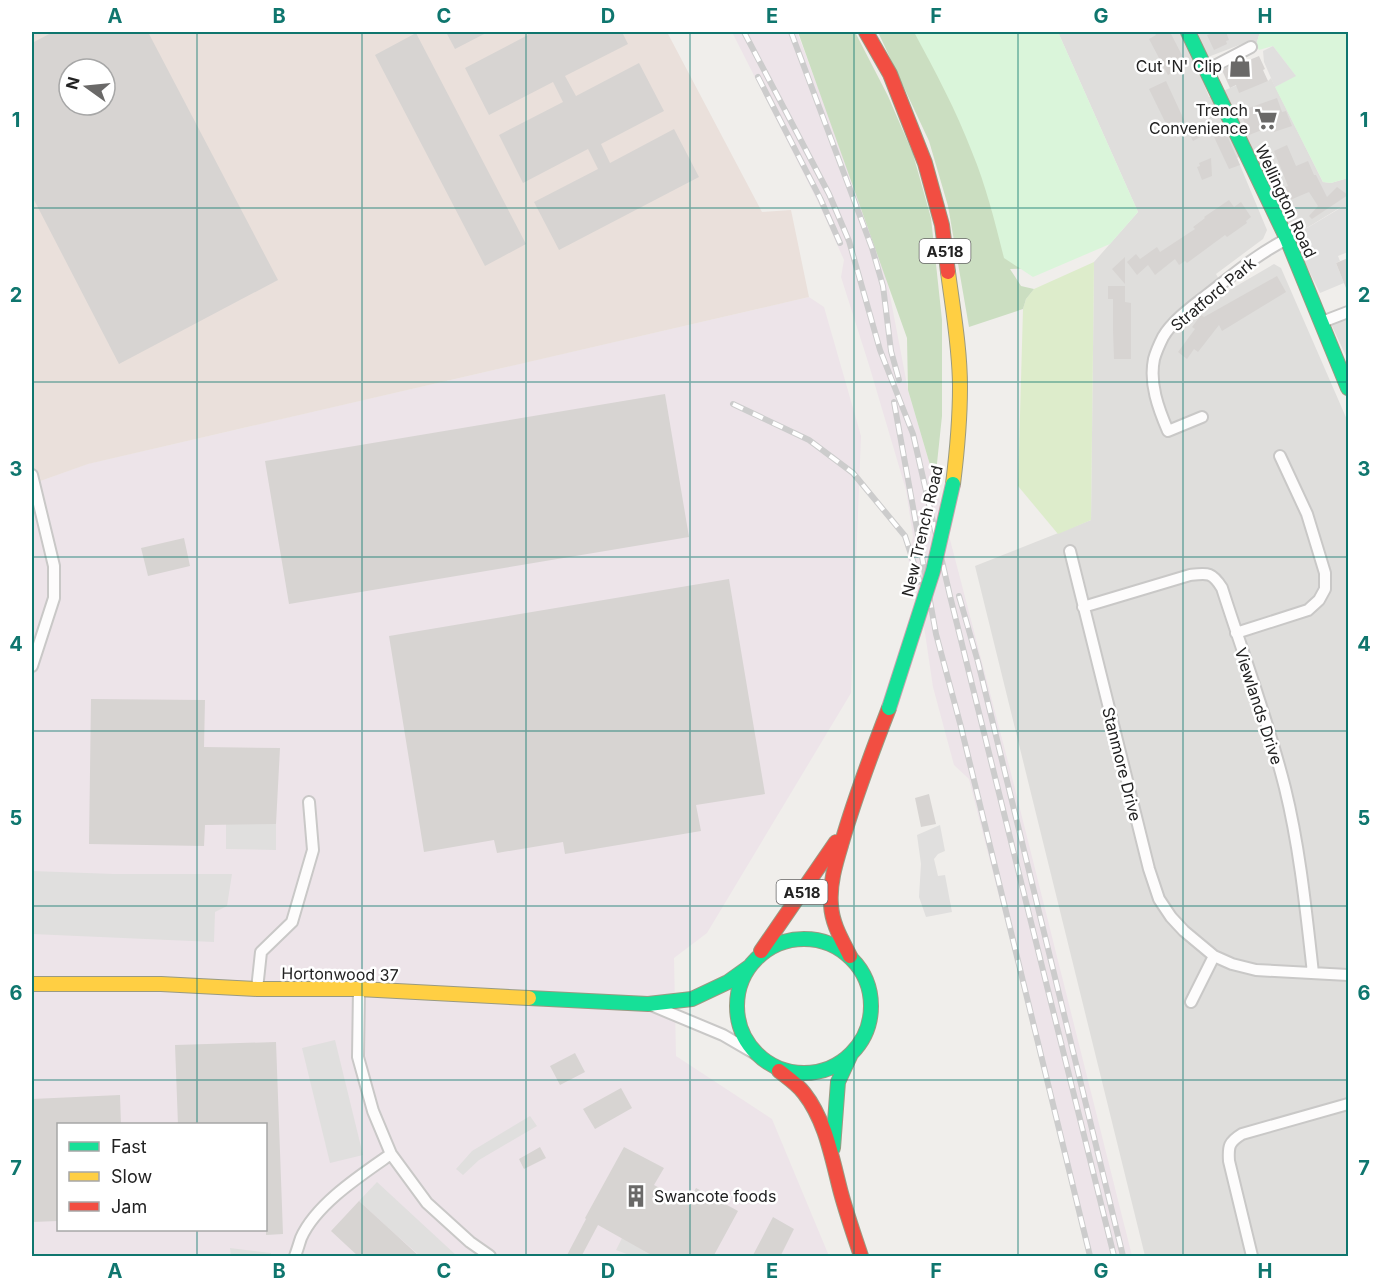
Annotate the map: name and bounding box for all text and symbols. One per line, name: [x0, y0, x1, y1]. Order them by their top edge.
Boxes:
text: A: [108, 4, 123, 28]
text: B: [272, 4, 286, 28]
text: C: [437, 4, 451, 28]
text: D: [601, 4, 615, 28]
text: E: [766, 4, 778, 28]
text: F: [930, 4, 942, 28]
text: G: [1093, 4, 1109, 28]
text: H: [1258, 4, 1272, 28]
shop icon: Cut 'N' Clip: [1227, 53, 1253, 79]
place label: Cut 'N' Clip: [1136, 56, 1222, 76]
north arrow: [57, 57, 117, 117]
text: N: [61, 75, 84, 92]
place label: Trench Convenience: [1149, 100, 1248, 138]
supermarket icon: Trench Convenience: [1253, 106, 1279, 132]
text: 1: [12, 108, 20, 132]
text: 1: [1360, 108, 1368, 132]
street label: Wellington Road: [1251, 141, 1321, 261]
road number: A518: [920, 239, 970, 263]
street label: Stratford Park: [1166, 253, 1260, 335]
text: 2: [10, 283, 22, 307]
text: 2: [1358, 283, 1370, 307]
text: 3: [10, 457, 22, 481]
text: 3: [1358, 457, 1370, 481]
street label: New Trench Road: [897, 463, 947, 599]
text: 4: [9, 632, 23, 656]
text: 4: [1357, 632, 1371, 656]
street label: Viewlands Drive: [1231, 645, 1287, 767]
street label: Stanmore Drive: [1098, 705, 1146, 823]
text: 5: [10, 806, 22, 830]
text: 5: [1358, 806, 1370, 830]
road number: A518: [776, 880, 828, 904]
street label: Hortonwood 37: [281, 963, 399, 985]
text: 6: [10, 981, 23, 1005]
text: 6: [1358, 981, 1371, 1005]
legend: [57, 1123, 267, 1231]
text: Fast: [111, 1136, 147, 1157]
text: 7: [10, 1156, 22, 1180]
text: 7: [1358, 1156, 1370, 1180]
text: Slow: [111, 1166, 152, 1187]
building icon: Swancote foods: [623, 1183, 649, 1209]
place label: Swancote foods: [654, 1186, 776, 1206]
text: Jam: [111, 1196, 147, 1217]
text: A: [108, 1259, 123, 1283]
text: B: [272, 1259, 286, 1283]
text: C: [437, 1259, 451, 1283]
text: D: [601, 1259, 615, 1283]
text: E: [766, 1259, 778, 1283]
text: F: [930, 1259, 942, 1283]
text: G: [1093, 1259, 1109, 1283]
text: H: [1258, 1259, 1272, 1283]

